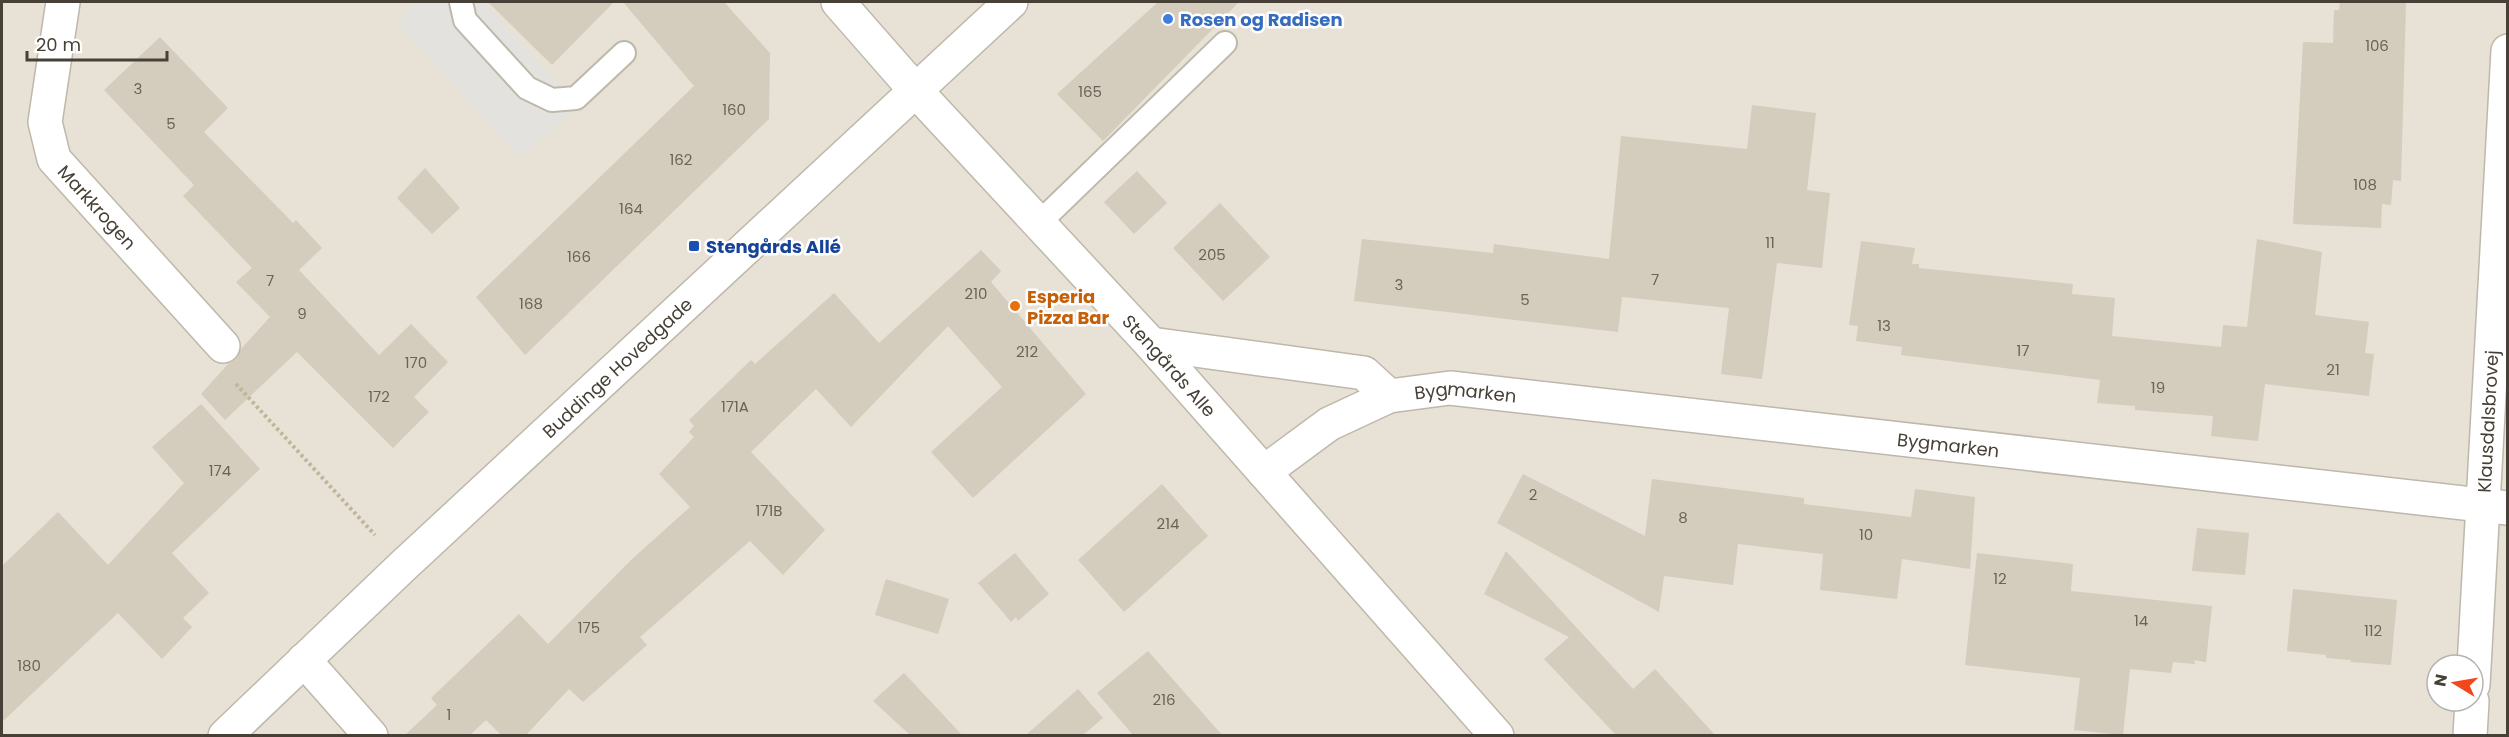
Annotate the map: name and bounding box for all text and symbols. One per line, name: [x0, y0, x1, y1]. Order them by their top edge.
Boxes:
place label: Rosen og Radisen: [1180, 7, 1343, 32]
marker: Rosen og Radisen: [1161, 12, 1175, 26]
scale bar: [27, 24, 166, 62]
text: 20 m: [36, 32, 81, 57]
house number: 106: [2365, 35, 2389, 56]
house number: 3: [134, 78, 142, 99]
house number: 165: [1078, 81, 1102, 102]
house number: 160: [722, 99, 746, 120]
house number: 5: [166, 113, 176, 134]
house number: 162: [670, 149, 692, 170]
street label: Markkrogen: [52, 159, 142, 255]
house number: 108: [2353, 174, 2377, 195]
house number: 164: [619, 198, 643, 219]
house number: 11: [1765, 232, 1775, 253]
place label: Stengårds Allé: [706, 234, 841, 259]
marker: Stengårds Allé: [687, 239, 701, 253]
house number: 205: [1198, 244, 1226, 265]
house number: 166: [567, 246, 591, 267]
house number: 7: [1651, 269, 1659, 290]
house number: 7: [266, 270, 274, 291]
house number: 3: [1395, 274, 1403, 295]
house number: 210: [965, 283, 987, 304]
place label: Esperia Pizza Bar: [1027, 284, 1110, 330]
house number: 5: [1520, 289, 1530, 310]
street label: Buddinge Hovedgade: [537, 292, 697, 443]
house number: 168: [519, 293, 543, 314]
marker: Esperia Pizza Bar: [1008, 299, 1022, 313]
house number: 9: [297, 303, 307, 324]
street label: Stengårds Alle: [1117, 309, 1222, 422]
house number: 13: [1877, 315, 1891, 336]
house number: 17: [2017, 340, 2030, 361]
house number: 212: [1016, 341, 1038, 362]
street label: Klausdalsbrovej: [2471, 349, 2504, 493]
house number: 170: [405, 352, 427, 373]
house number: 21: [2326, 359, 2340, 380]
street label: Bygmarken: [1413, 375, 1518, 408]
house number: 19: [2151, 377, 2165, 398]
house number: 172: [368, 386, 390, 407]
house number: 171A: [721, 396, 749, 417]
street label: Bygmarken: [1896, 426, 2001, 463]
house number: 174: [209, 460, 231, 481]
house number: 2: [1529, 484, 1537, 505]
house number: 171B: [756, 500, 783, 521]
house number: 8: [1678, 507, 1688, 528]
house number: 214: [1157, 513, 1179, 534]
house number: 10: [1859, 524, 1873, 545]
house number: 12: [1993, 568, 2007, 589]
house number: 14: [2134, 610, 2148, 631]
house number: 175: [578, 617, 600, 638]
house number: 112: [2364, 620, 2382, 641]
north arrow: [2425, 653, 2485, 713]
house number: 180: [17, 655, 41, 676]
text: N: [2428, 672, 2453, 688]
house number: 216: [1153, 689, 1175, 710]
house number: 1: [447, 704, 451, 725]

